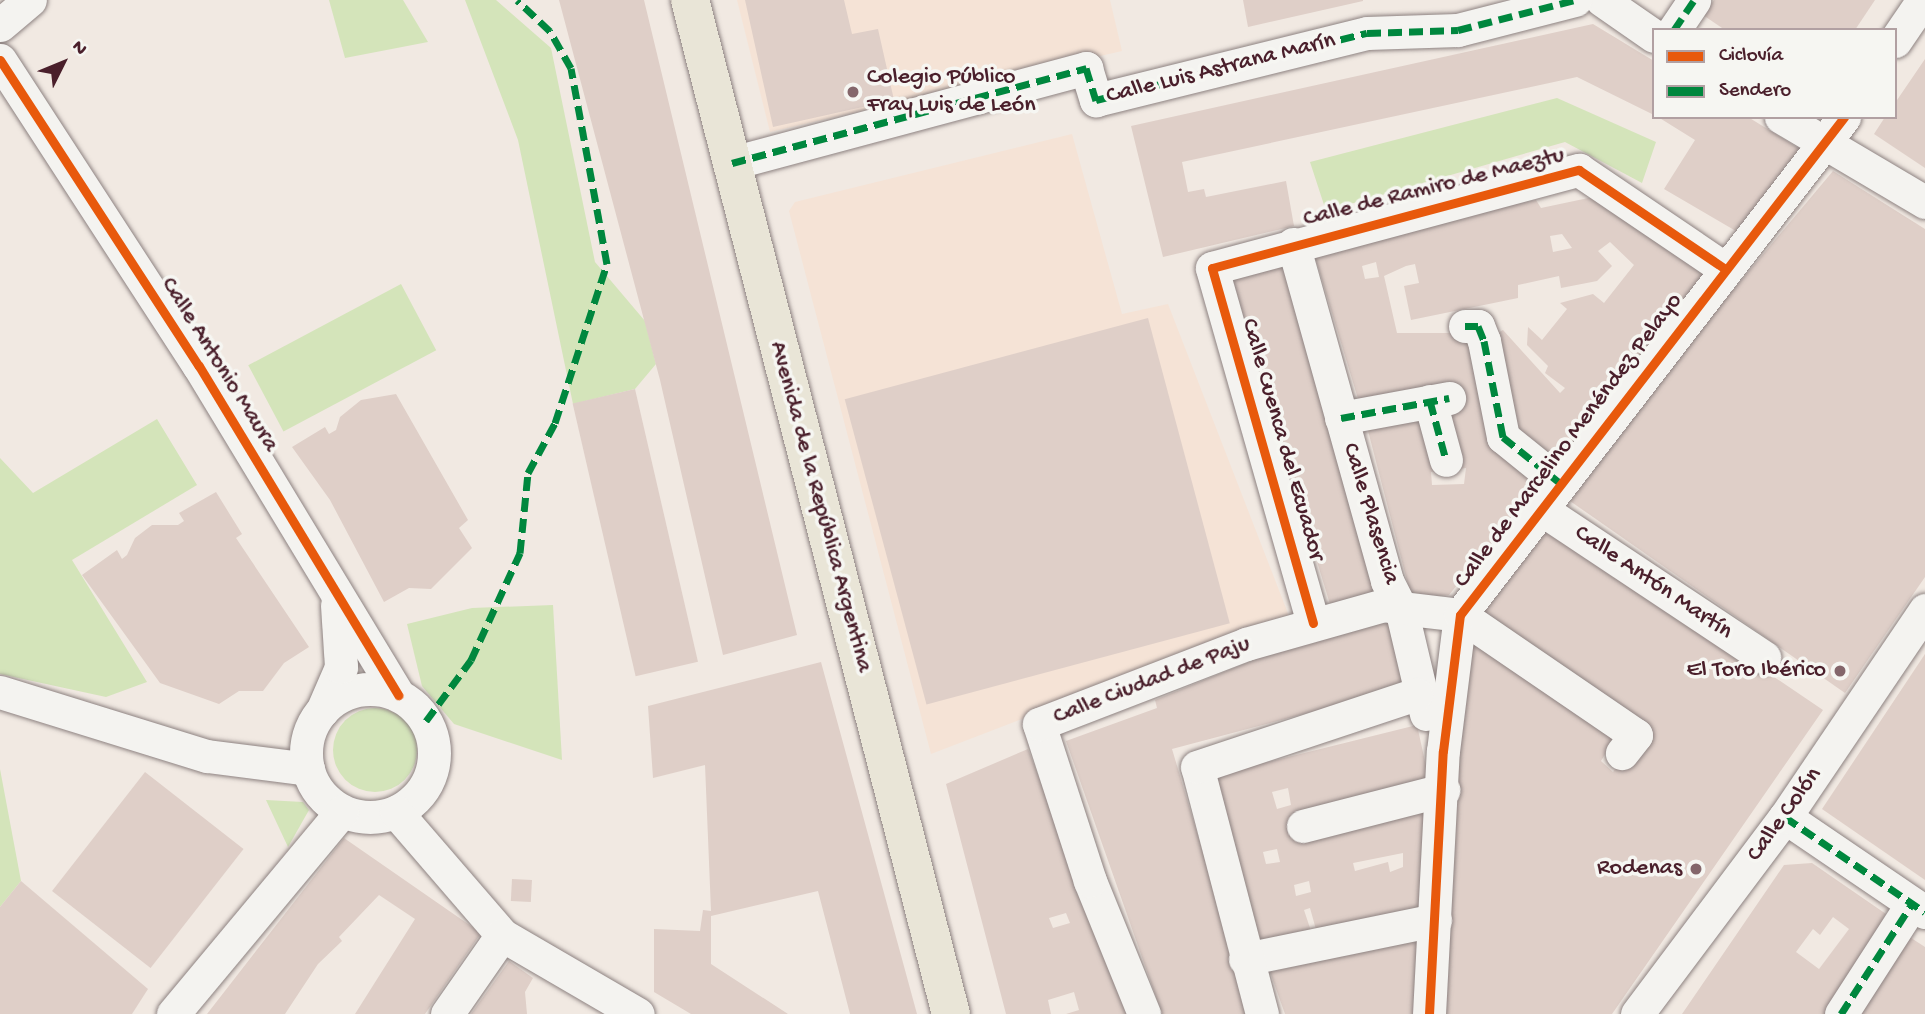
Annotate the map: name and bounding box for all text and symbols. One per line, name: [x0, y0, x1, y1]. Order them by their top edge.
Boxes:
street label: Calle Luis Astrana Marín: [1104, 27, 1338, 111]
north arrow: [28, 28, 98, 98]
legend: [1652, 28, 1897, 119]
text: N: [66, 36, 91, 61]
text: Ciclovía: [1719, 44, 1783, 69]
place label: Colegio Público Fray Luis de León: [867, 64, 1036, 120]
text: Sendero: [1719, 79, 1791, 104]
marker: Colegio Público Fray Luis de León: [845, 84, 861, 100]
street label: Calle de Ramiro de Maeztu: [1300, 142, 1568, 234]
street label: Calle Antonio Maura: [154, 272, 284, 458]
street label: Calle de Marcelino Menéndez Pelayo: [1449, 288, 1689, 594]
street label: Calle Cuenca del Ecuador: [1234, 316, 1330, 564]
street label: Avenida de la República Argentina: [762, 338, 878, 676]
street label: Calle Plasencia: [1335, 440, 1405, 588]
street label: Calle Antón Martín: [1568, 519, 1738, 647]
street label: Calle Ciudad de Paju: [1050, 630, 1254, 732]
place label: El Toro Ibérico: [1687, 657, 1826, 685]
marker: El Toro Ibérico: [1832, 663, 1848, 679]
street label: Calle Colón: [1741, 762, 1829, 868]
place label: Rodenas: [1597, 855, 1682, 883]
marker: Rodenas: [1688, 861, 1704, 877]

